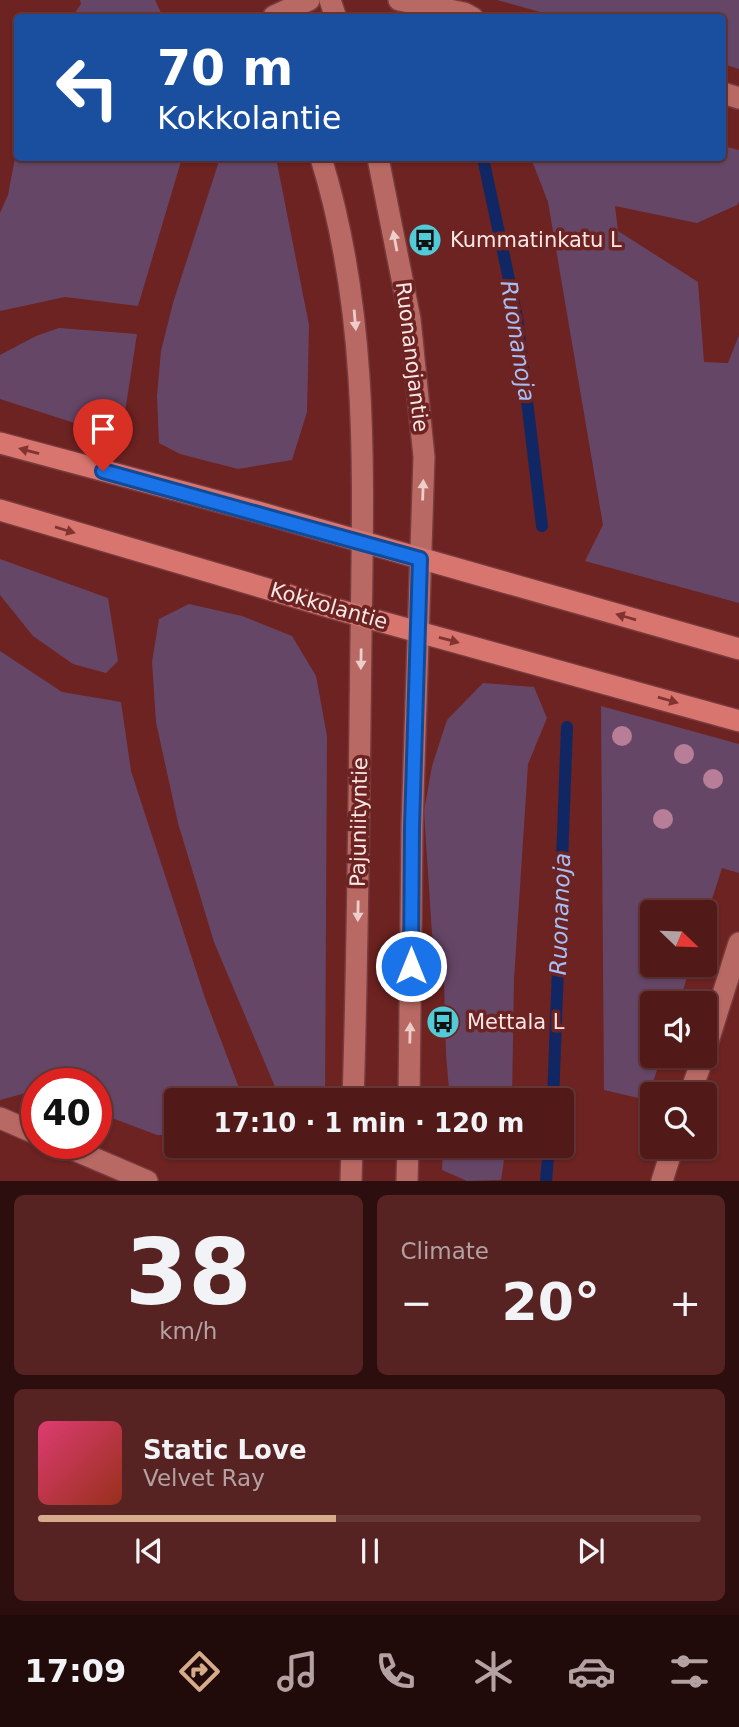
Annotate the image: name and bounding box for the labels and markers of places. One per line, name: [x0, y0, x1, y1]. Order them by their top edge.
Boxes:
bus stop icon: Kummatinkatu L: [406, 221, 444, 259]
place label: Kummatinkatu L: [450, 228, 622, 252]
pin: [73, 399, 133, 471]
bus stop icon: Mettala L: [424, 1003, 462, 1041]
place label: Mettala L: [467, 1010, 565, 1034]

